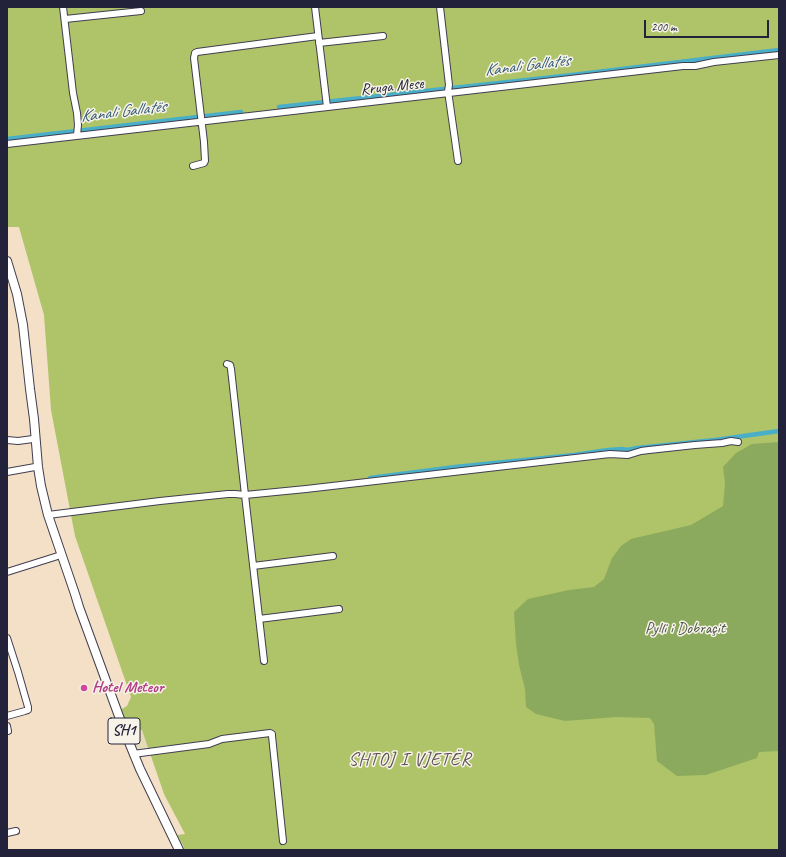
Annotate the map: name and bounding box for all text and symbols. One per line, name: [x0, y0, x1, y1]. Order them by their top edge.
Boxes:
scale bar: [646, 12, 771, 38]
text: 200 m: [651, 19, 677, 35]
water label: Kanali Gallatës: [484, 51, 570, 81]
street label: Rruga Mese: [359, 74, 425, 100]
water label: Kanali Gallatës: [80, 97, 166, 127]
park label: Pylli i Dobraçit: [645, 619, 725, 639]
place label: Hotel Meteor: [92, 678, 164, 698]
marker: Hotel Meteor: [79, 683, 89, 693]
road number: SH1: [108, 718, 140, 744]
district label: SHTOJ I VJETËR: [348, 749, 472, 771]

